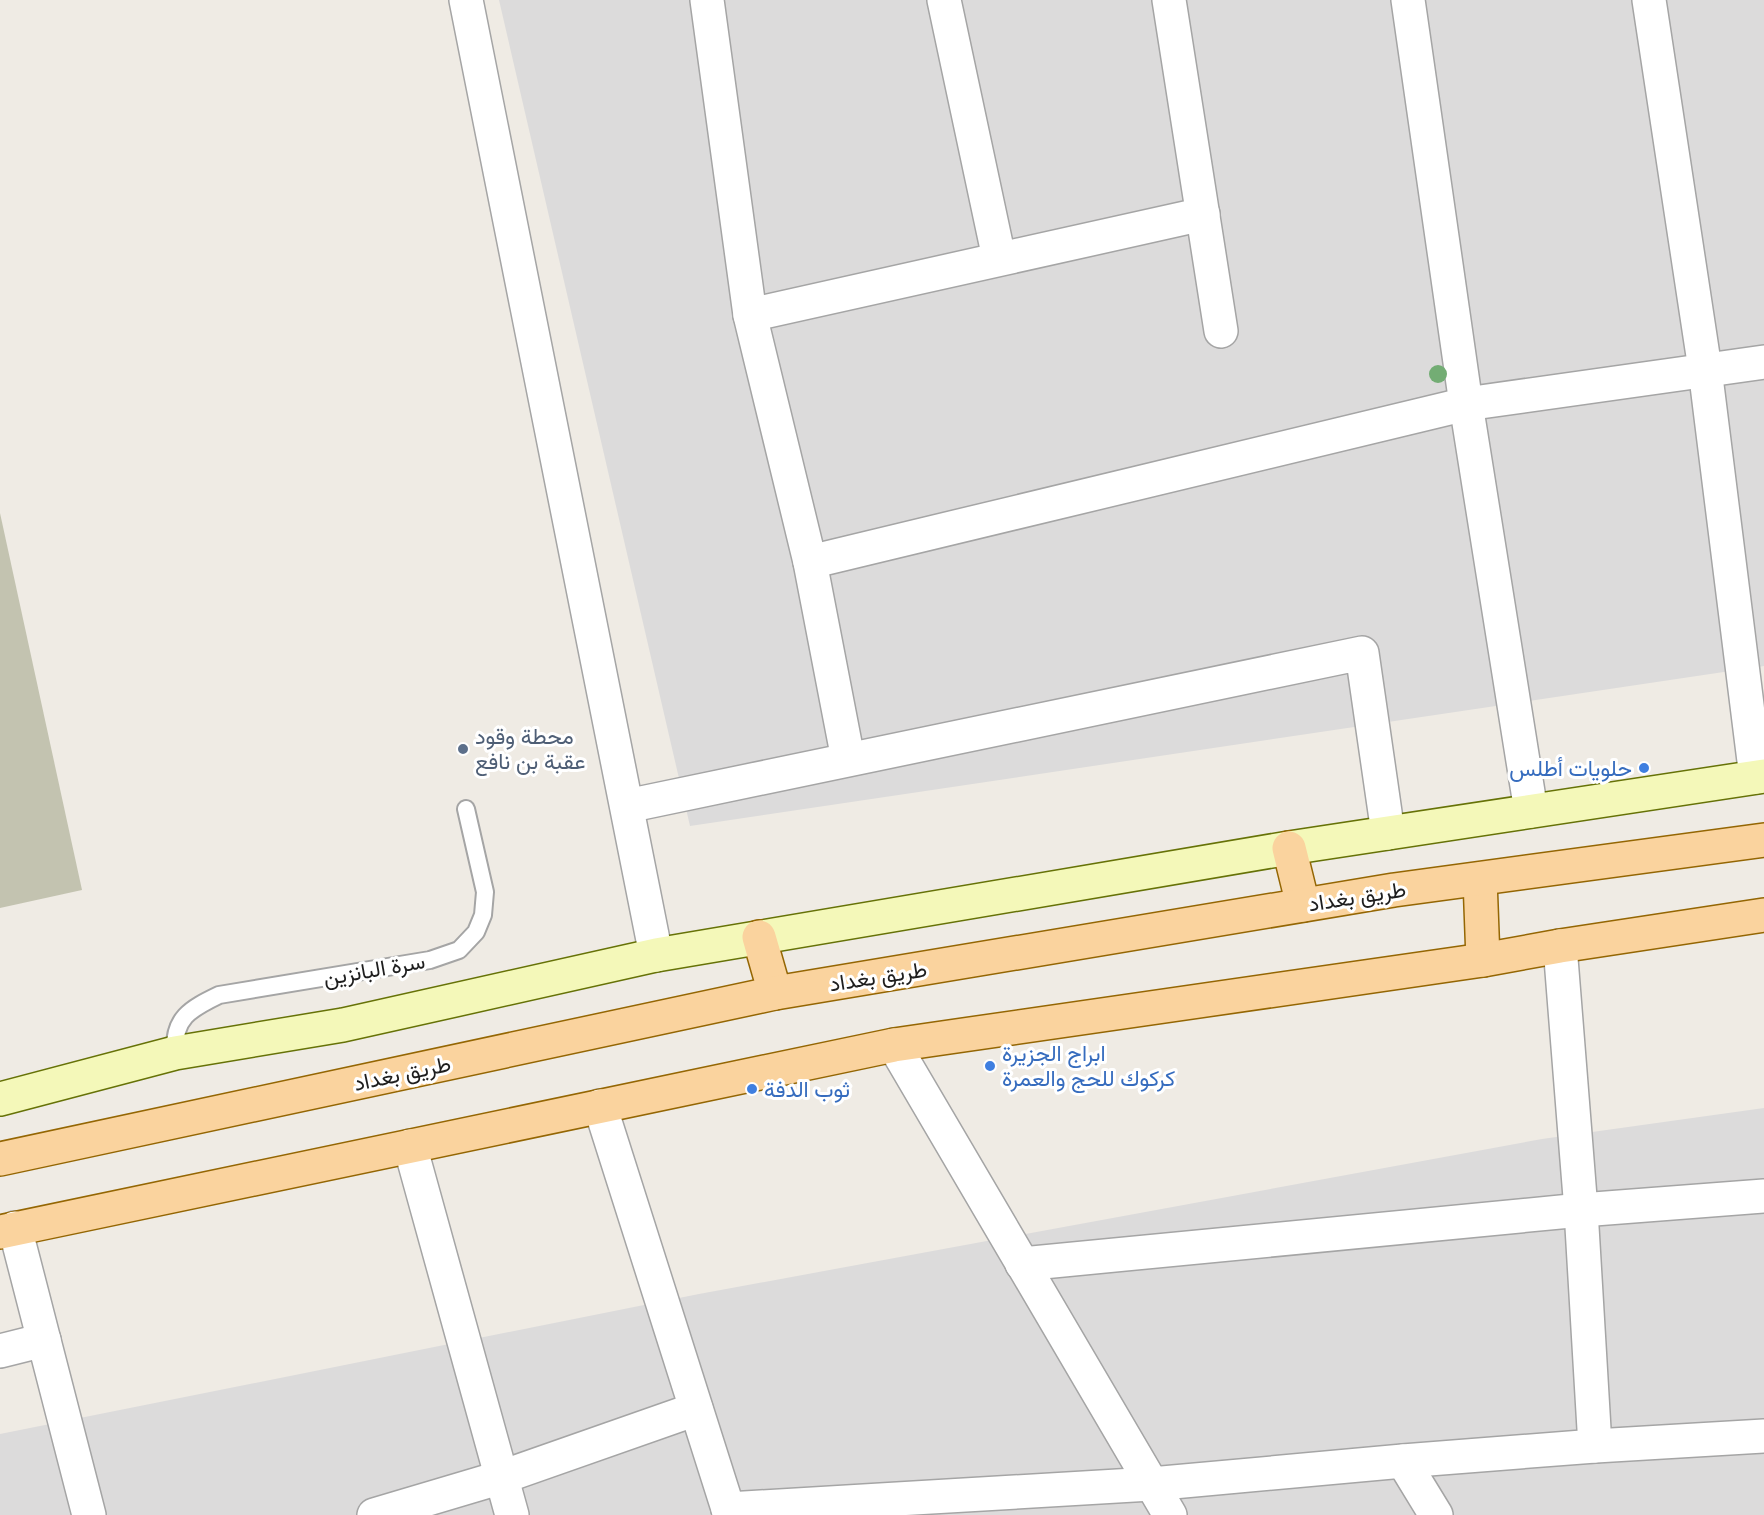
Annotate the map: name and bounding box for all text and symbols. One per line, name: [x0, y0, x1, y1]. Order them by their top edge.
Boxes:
place label: محطة وقود عقبة بن نافع: [475, 722, 585, 776]
marker: محطة وقود عقبة بن نافع: [456, 742, 470, 756]
place label: حلويات أطلس: [1509, 754, 1632, 782]
marker: حلويات أطلس: [1637, 761, 1651, 775]
street label: طريق بغداد: [1306, 874, 1408, 918]
street label: سرة البانزين: [321, 946, 427, 992]
street label: طريق بغداد: [827, 954, 929, 998]
place label: ابراج الجزيرة كركوك للحج والعمرة: [1002, 1039, 1176, 1093]
street label: طريق بغداد: [351, 1049, 453, 1097]
marker: ابراج الجزيرة كركوك للحج والعمرة: [983, 1059, 997, 1073]
place label: ثوب الدفة: [764, 1075, 850, 1103]
marker: ثوب الدفة: [745, 1082, 759, 1096]

